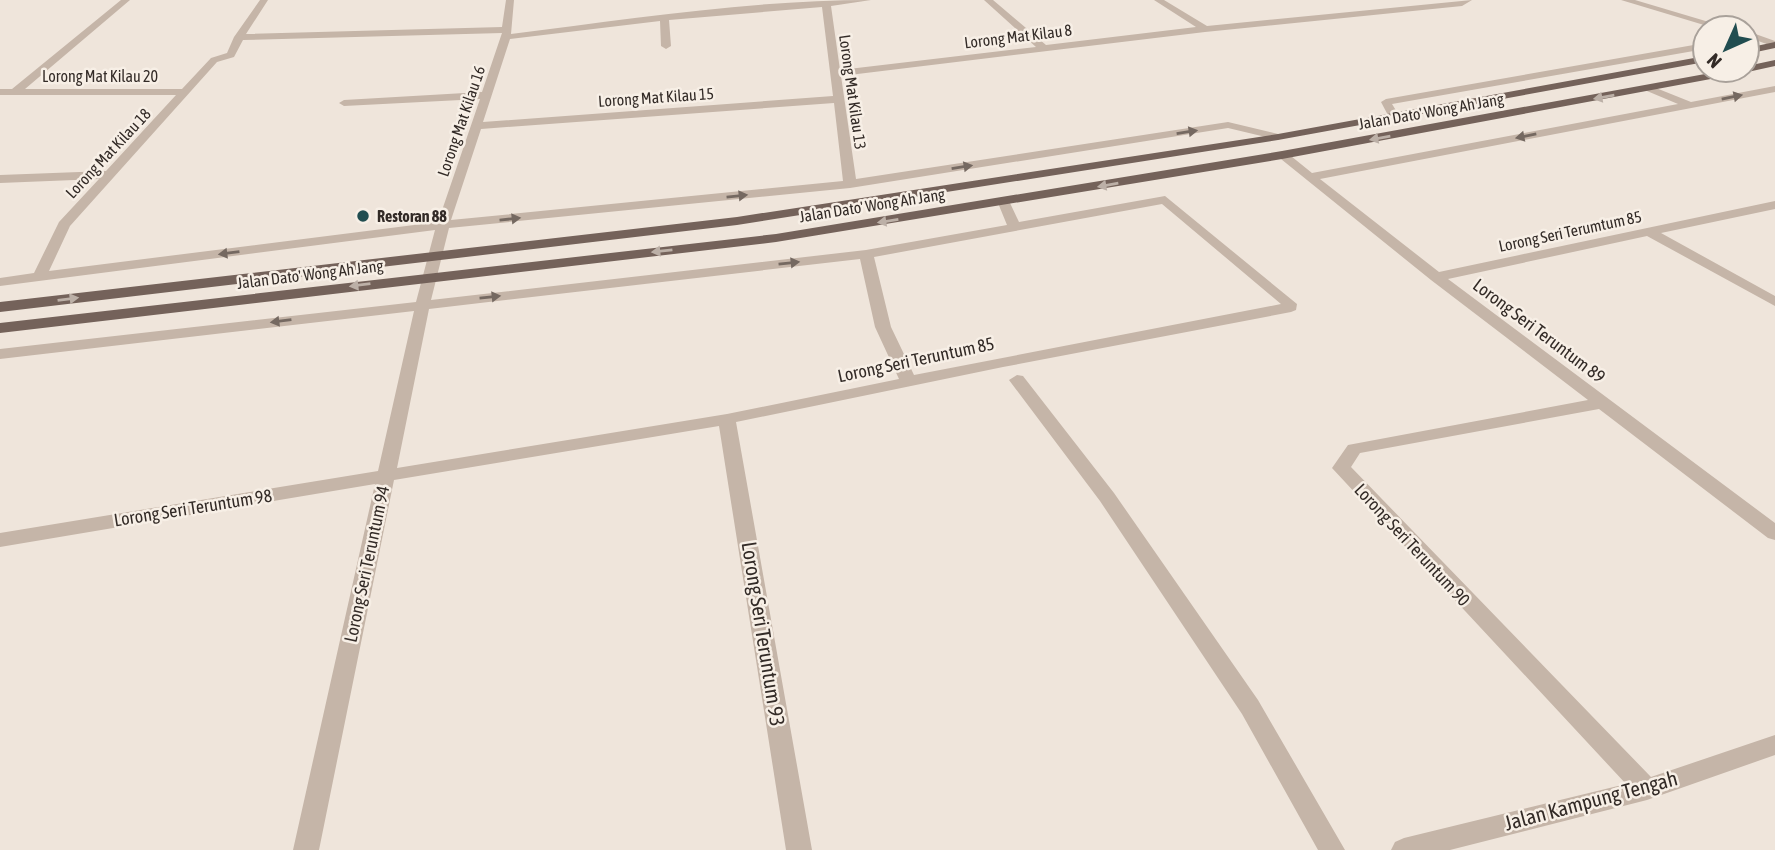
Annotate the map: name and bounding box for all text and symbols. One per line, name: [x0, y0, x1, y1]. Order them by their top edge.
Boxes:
north arrow: [1691, 14, 1761, 84]
street label: Lorong Mat Kilau 8: [963, 20, 1073, 53]
street label: Lorong Mat Kilau 13: [835, 33, 870, 151]
text: N: [1702, 49, 1726, 73]
street label: Lorong Mat Kilau 16: [434, 63, 489, 179]
street label: Lorong Mat Kilau 20: [42, 67, 158, 86]
street label: Lorong Mat Kilau 15: [598, 84, 715, 111]
street label: Jalan Dato' Wong Ah Jang: [1357, 89, 1505, 134]
one-way arrow: [1721, 91, 1743, 102]
one-way arrow: [1593, 92, 1615, 103]
street label: Lorong Mat Kilau 18: [62, 104, 155, 202]
one-way arrow: [1176, 126, 1198, 137]
one-way arrow: [1515, 131, 1537, 142]
one-way arrow: [1369, 132, 1391, 143]
one-way arrow: [951, 161, 973, 172]
one-way arrow: [1097, 180, 1119, 191]
street label: Jalan Dato' Wong Ah Jang: [798, 185, 946, 226]
one-way arrow: [726, 190, 748, 201]
place label: Restoran 88: [377, 207, 447, 225]
street label: Lorong Seri Terumtum 85: [1497, 207, 1643, 256]
marker: Restoran 88: [355, 208, 371, 224]
one-way arrow: [500, 213, 522, 224]
one-way arrow: [877, 216, 899, 227]
one-way arrow: [651, 246, 673, 257]
one-way arrow: [218, 247, 240, 258]
street label: Jalan Dato' Wong Ah Jang: [236, 256, 384, 293]
one-way arrow: [778, 257, 800, 268]
street label: Lorong Seri Teruntum 89: [1469, 274, 1609, 387]
one-way arrow: [349, 280, 371, 291]
one-way arrow: [479, 291, 501, 302]
one-way arrow: [57, 293, 79, 304]
one-way arrow: [270, 315, 292, 326]
street label: Lorong Seri Teruntum 85: [836, 333, 996, 386]
street label: Lorong Seri Teruntum 90: [1350, 479, 1475, 610]
street label: Lorong Seri Teruntum 94: [340, 484, 393, 644]
street label: Lorong Seri Teruntum 98: [112, 485, 273, 530]
street label: Lorong Seri Teruntum 93: [738, 540, 790, 728]
street label: Jalan Kampung Tengah: [1502, 765, 1680, 835]

